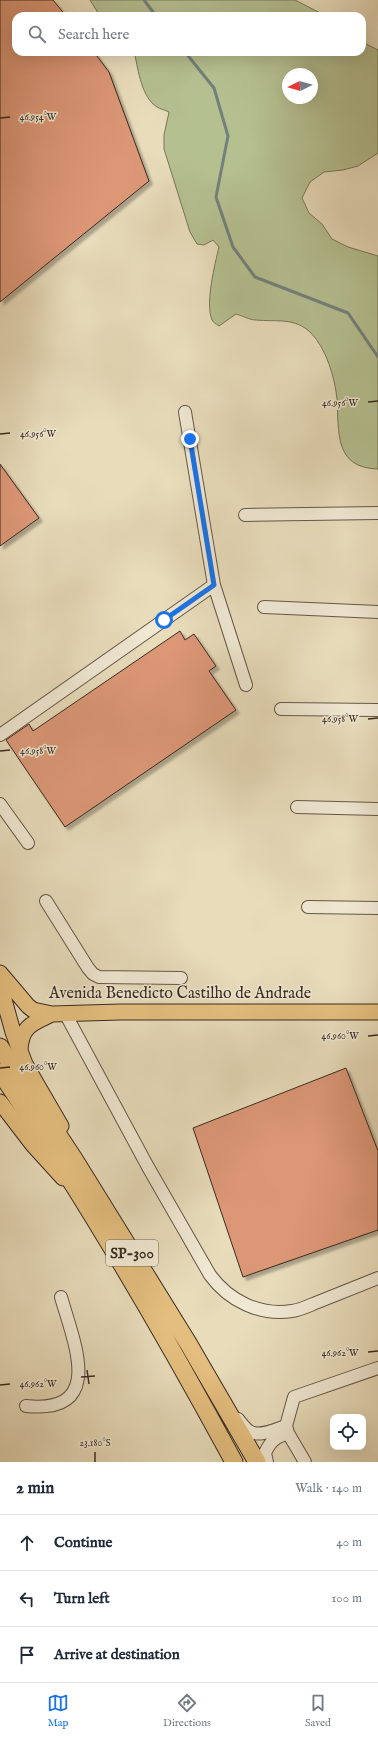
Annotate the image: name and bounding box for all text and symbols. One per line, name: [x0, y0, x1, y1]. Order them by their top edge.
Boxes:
search box: [12, 12, 366, 56]
icon: search: [26, 23, 48, 45]
text: Search here: [58, 25, 129, 44]
north arrow: [282, 68, 318, 104]
text: 46.954°W: [20, 111, 57, 124]
text: 46.956°W: [322, 397, 359, 410]
text: 46.956°W: [20, 428, 57, 441]
route end: [181, 430, 199, 448]
route start: [155, 611, 173, 629]
text: 46.958°W: [322, 713, 358, 726]
text: 46.958°W: [20, 745, 56, 758]
street label: Avenida Benedicto Castilho de Andrade: [48, 984, 311, 1004]
text: 46.960°W: [321, 1030, 359, 1043]
text: 46.960°W: [19, 1061, 57, 1074]
road number: SP-300: [106, 1240, 158, 1266]
text: 46.962°W: [321, 1347, 359, 1360]
text: 46.962°W: [19, 1378, 57, 1391]
map controls: [330, 1414, 366, 1450]
button: locate: [330, 1414, 366, 1450]
text: 23.180°S: [79, 1437, 111, 1450]
text: 2 min: [16, 1478, 54, 1499]
text: Walk · 140 m: [295, 1480, 362, 1497]
icon: ahead: [16, 1532, 38, 1554]
text: Continue: [54, 1533, 112, 1552]
text: 40 m: [336, 1534, 362, 1551]
icon: left: [16, 1588, 38, 1610]
text: Turn left: [54, 1589, 110, 1608]
text: 100 m: [332, 1590, 362, 1607]
icon: arrive: [16, 1644, 38, 1666]
text: Arrive at destination: [54, 1645, 180, 1664]
tab: Map: [47, 1692, 69, 1730]
tab: Directions: [163, 1692, 211, 1730]
tab: Saved: [305, 1692, 331, 1730]

